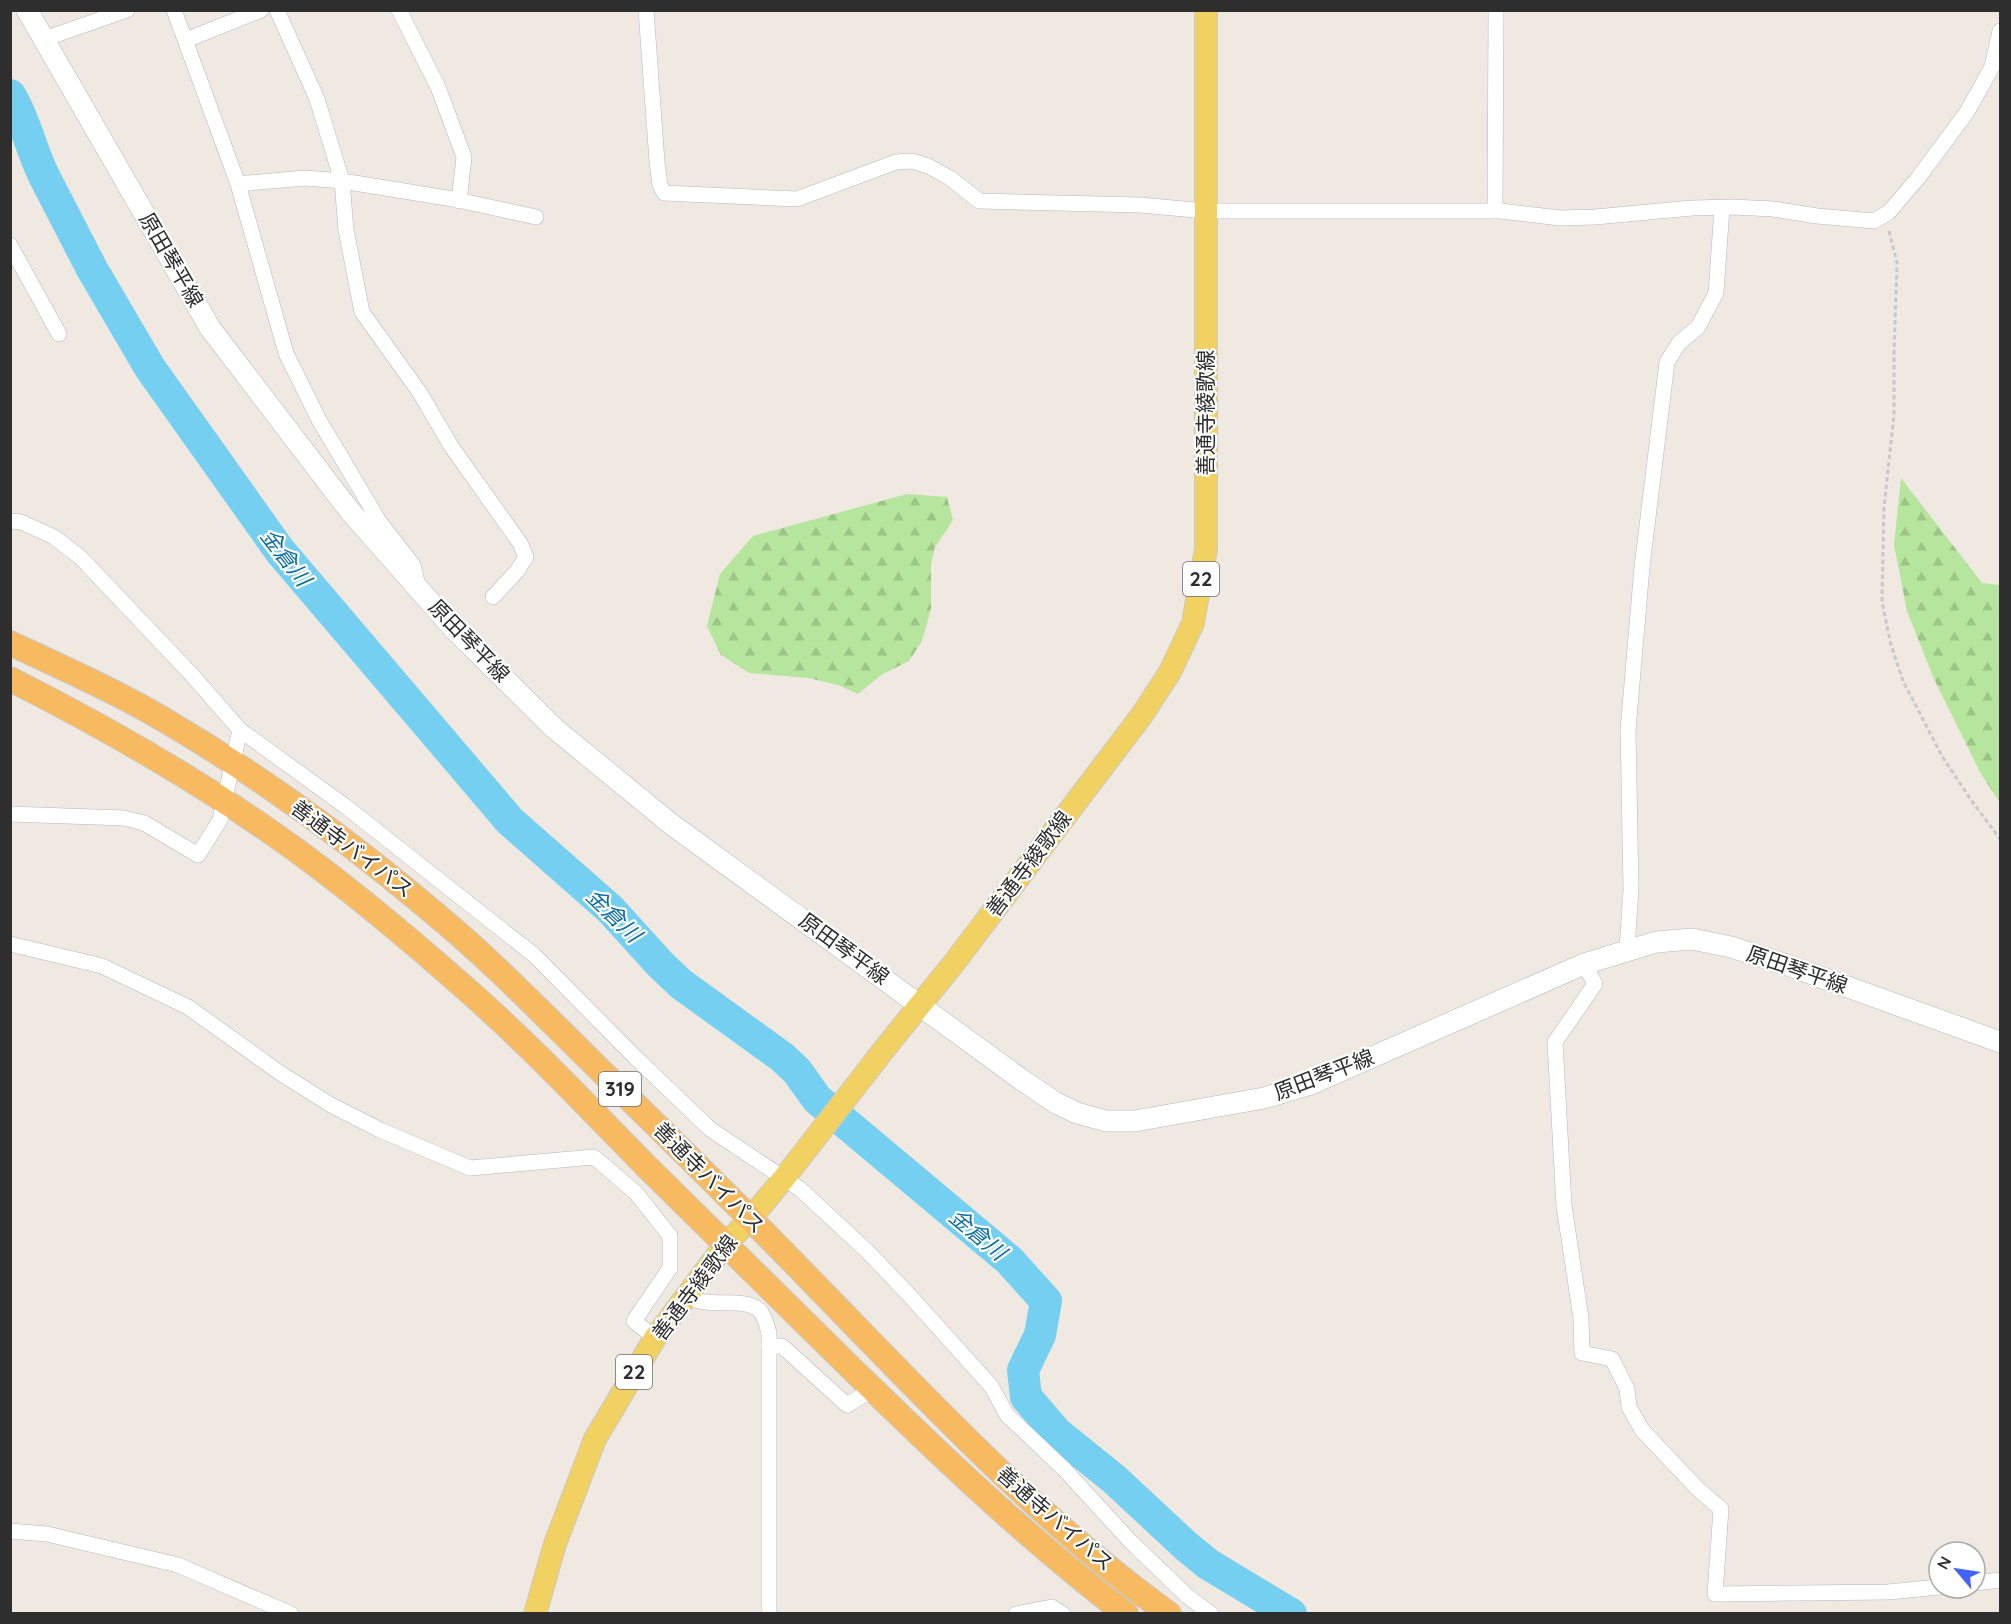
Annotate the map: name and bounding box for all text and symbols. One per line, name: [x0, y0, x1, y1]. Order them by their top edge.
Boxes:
street label: 原田琴平線: [134, 208, 209, 311]
street label: 善通寺綾歌線: [1192, 350, 1218, 476]
water label: 金倉川: [255, 522, 319, 593]
road number: 22: [1183, 562, 1219, 596]
street label: 原田琴平線: [424, 594, 516, 687]
street label: 善通寺バイパス: [286, 794, 419, 903]
street label: 善通寺綾歌線: [980, 805, 1076, 922]
water label: 金倉川: [581, 882, 649, 949]
street label: 原田琴平線: [794, 907, 895, 990]
street label: 原田琴平線: [1743, 940, 1851, 998]
street label: 原田琴平線: [1270, 1043, 1377, 1105]
road number: 319: [599, 1072, 641, 1106]
street label: 善通寺バイパス: [649, 1116, 771, 1238]
water label: 金倉川: [944, 1202, 1014, 1267]
street label: 善通寺綾歌線: [646, 1229, 742, 1346]
road number: 22: [616, 1355, 652, 1389]
street label: 善通寺バイパス: [992, 1460, 1120, 1576]
north arrow: [1927, 1540, 1987, 1600]
text: N: [1932, 1553, 1955, 1573]

